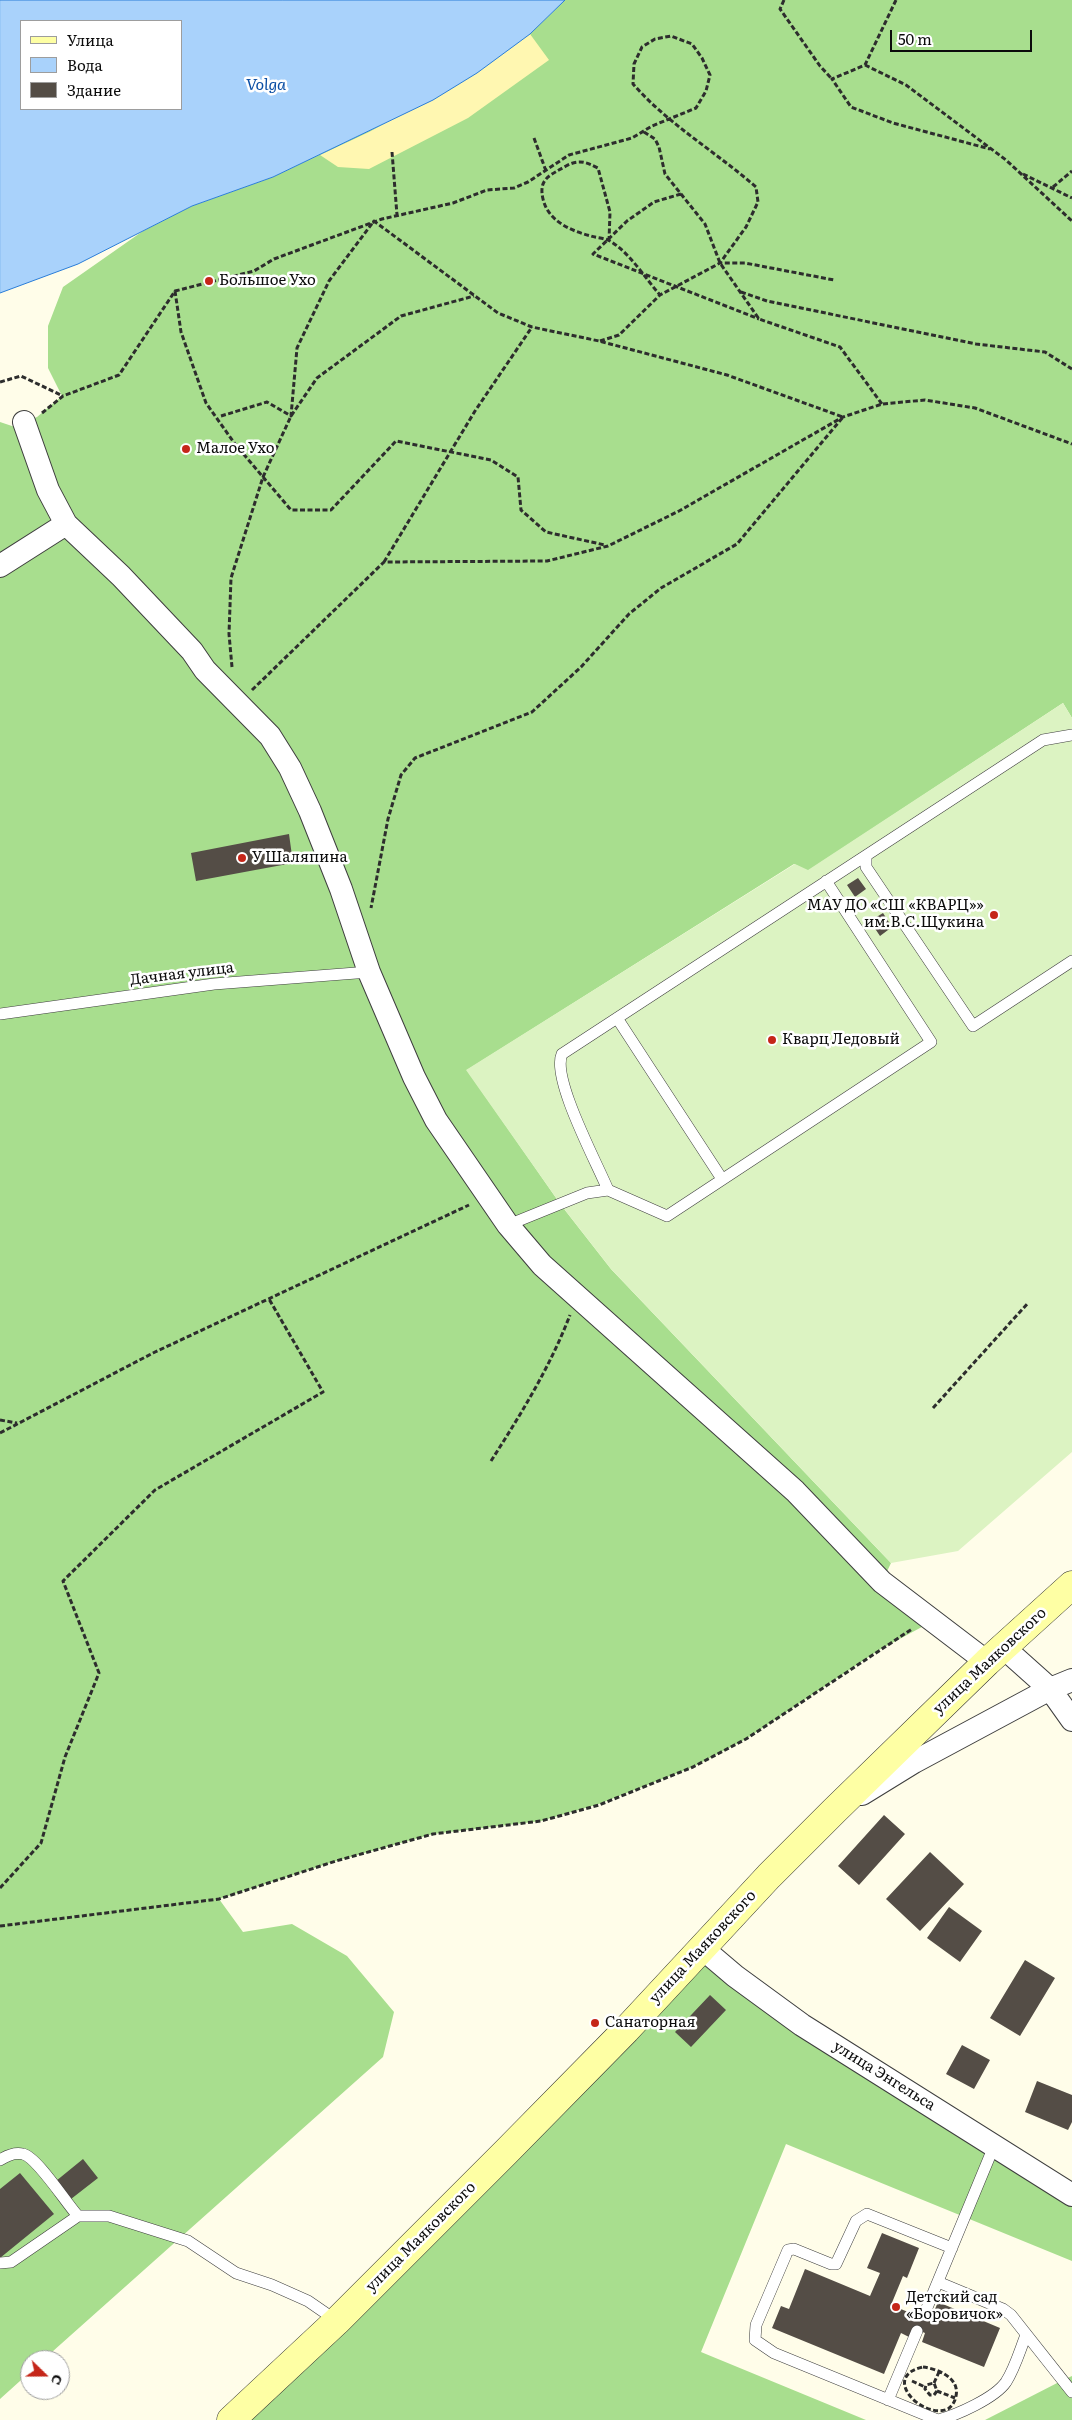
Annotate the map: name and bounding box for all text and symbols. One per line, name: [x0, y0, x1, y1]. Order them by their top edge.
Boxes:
legend: [20, 20, 182, 110]
scale bar: [892, 20, 1034, 52]
text: 50 m: [898, 27, 932, 50]
text: Улица: [67, 28, 114, 51]
text: Вода: [67, 53, 103, 76]
water label: Volga: [246, 75, 286, 95]
text: Здание: [67, 78, 121, 101]
place label: Большое Ухо: [219, 272, 316, 290]
marker: Большое Ухо: [203, 275, 215, 287]
place label: Малое Ухо: [196, 440, 274, 458]
marker: Малое Ухо: [180, 443, 192, 455]
place label: У Шаляпина: [252, 849, 348, 867]
marker: У Шаляпина: [236, 852, 248, 864]
place label: МАУ ДО «СШ «КВАРЦ»» им.В.С.Щукина: [807, 897, 984, 932]
marker: МАУ ДО «СШ «КВАРЦ»» им.В.С.Щукина: [988, 909, 1000, 921]
street label: Дачная улица: [129, 959, 235, 989]
place label: Кварц Ледовый: [782, 1031, 900, 1049]
marker: Кварц Ледовый: [766, 1034, 778, 1046]
street label: улица Маяковского: [930, 1604, 1050, 1718]
street label: улица Маяковского: [646, 1887, 760, 2007]
place label: Санаторная: [605, 2014, 695, 2032]
marker: Санаторная: [589, 2017, 601, 2029]
street label: улица Энгельса: [829, 2037, 939, 2115]
street label: улица Маяковского: [362, 2178, 480, 2296]
place label: Детский сад «Боровичок»: [906, 2289, 1003, 2324]
marker: Детский сад «Боровичок»: [890, 2301, 902, 2313]
north arrow: [20, 2350, 70, 2400]
text: С: [47, 2372, 69, 2389]

